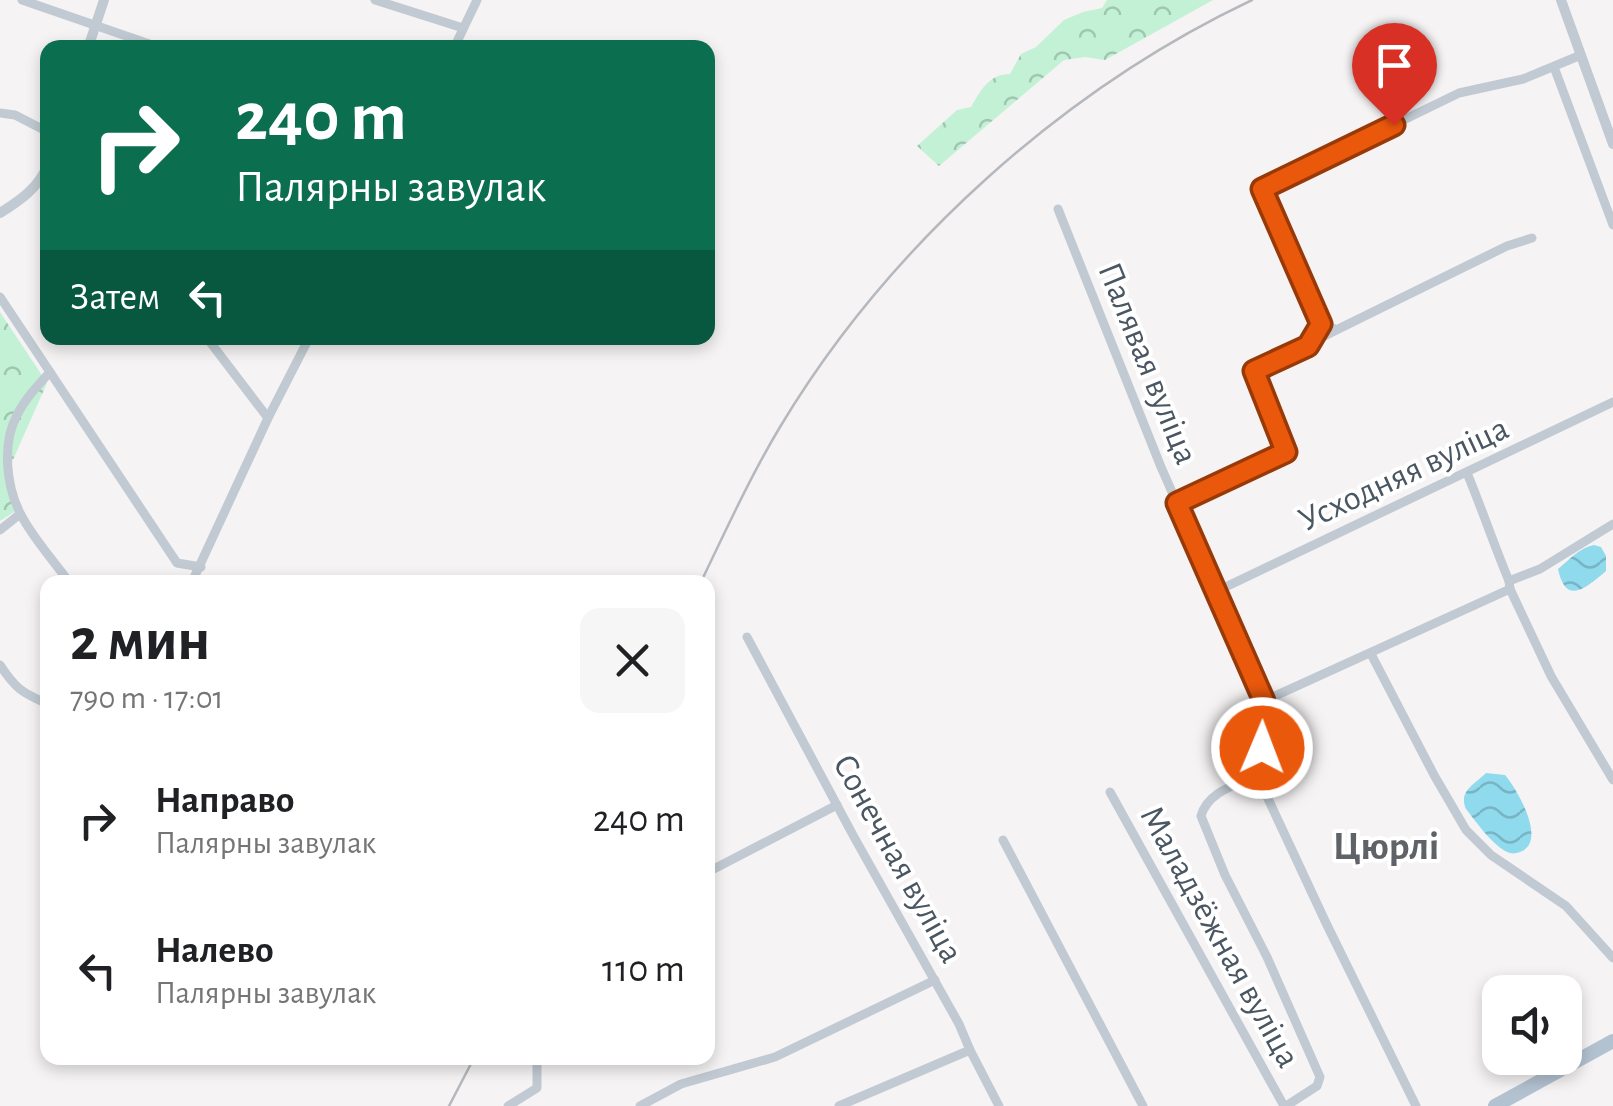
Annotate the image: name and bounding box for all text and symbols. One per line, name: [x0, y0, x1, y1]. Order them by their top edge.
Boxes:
pin: [1352, 23, 1437, 126]
icon: arrive: [1367, 38, 1422, 93]
icon: right: [70, 80, 200, 210]
text: 240 m: [235, 83, 407, 153]
text: Палярны завулак: [235, 165, 546, 210]
street label: Палявая вуліца: [1091, 258, 1204, 469]
icon: left: [180, 270, 235, 325]
text: Затем: [70, 279, 160, 317]
street label: Усходняя вуліца: [1293, 411, 1514, 538]
button: close: [580, 608, 685, 713]
text: 2 мин: [70, 611, 210, 671]
text: 790 m · 17:01: [70, 682, 224, 714]
position arrow: [1210, 696, 1314, 800]
street label: Сонечная вуліца: [826, 749, 969, 969]
text: Направо: [155, 782, 294, 820]
icon: right: [70, 793, 125, 848]
street label: Маладзёжная вуліца: [1133, 800, 1306, 1073]
text: 240 m: [593, 801, 685, 839]
text: Палярны завулак: [155, 827, 376, 859]
district label: Цюрлі: [1333, 827, 1439, 867]
text: Налево: [155, 932, 274, 970]
icon: left: [70, 943, 125, 998]
text: 110 m: [602, 951, 685, 989]
map controls: [1482, 975, 1582, 1075]
button: sound: [1482, 975, 1582, 1075]
text: Палярны завулак: [155, 977, 376, 1009]

